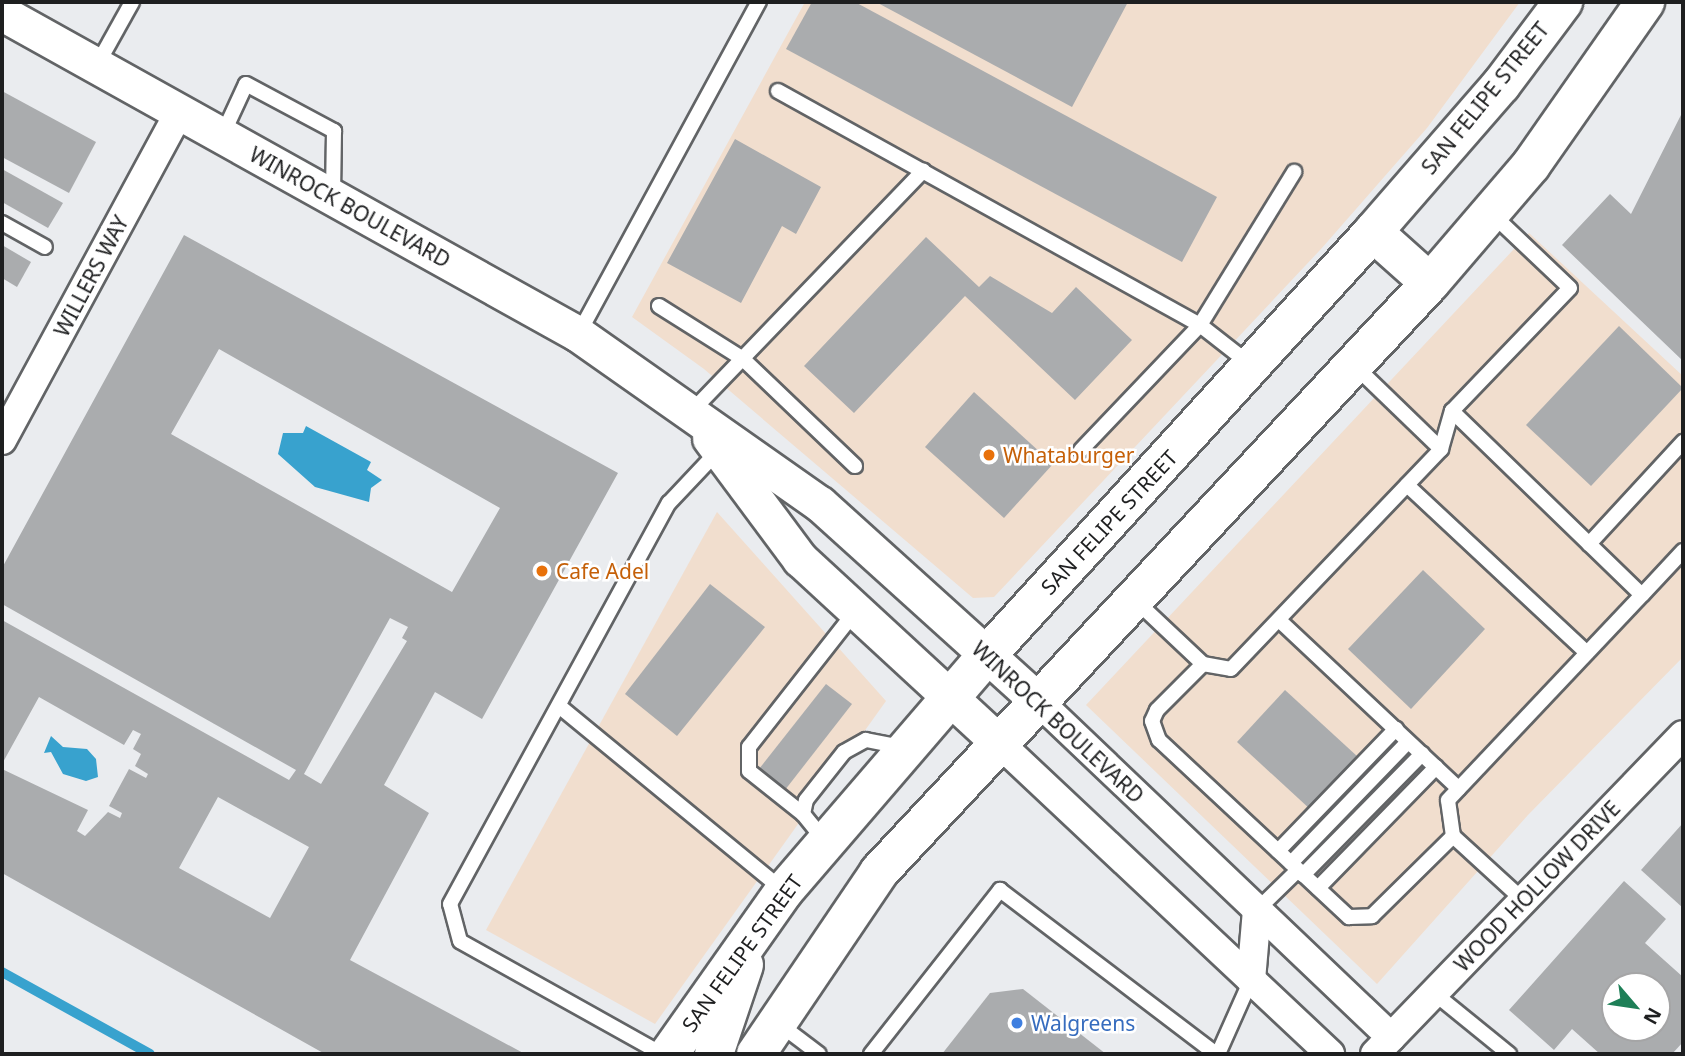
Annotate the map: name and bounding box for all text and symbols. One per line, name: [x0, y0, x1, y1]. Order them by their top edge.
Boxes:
street label: SAN FELIPE STREET: [1416, 17, 1554, 179]
street label: WINROCK BOULEVARD: [245, 141, 455, 273]
street label: WILLERS WAY: [49, 211, 133, 341]
place label: Whataburger: [1003, 442, 1134, 468]
street label: SAN FELIPE STREET: [1036, 445, 1182, 599]
marker: Whataburger: [981, 447, 997, 463]
place label: Cafe Adel: [556, 558, 649, 584]
marker: Cafe Adel: [534, 563, 550, 579]
street label: WINROCK BOULEVARD: [967, 636, 1149, 808]
street label: WOOD HOLLOW DRIVE: [1449, 795, 1625, 977]
street label: SAN FELIPE STREET: [676, 869, 808, 1037]
north arrow: [1601, 972, 1671, 1042]
text: N: [1638, 1003, 1668, 1029]
place label: Walgreens: [1031, 1010, 1135, 1036]
marker: Walgreens: [1009, 1015, 1025, 1031]

